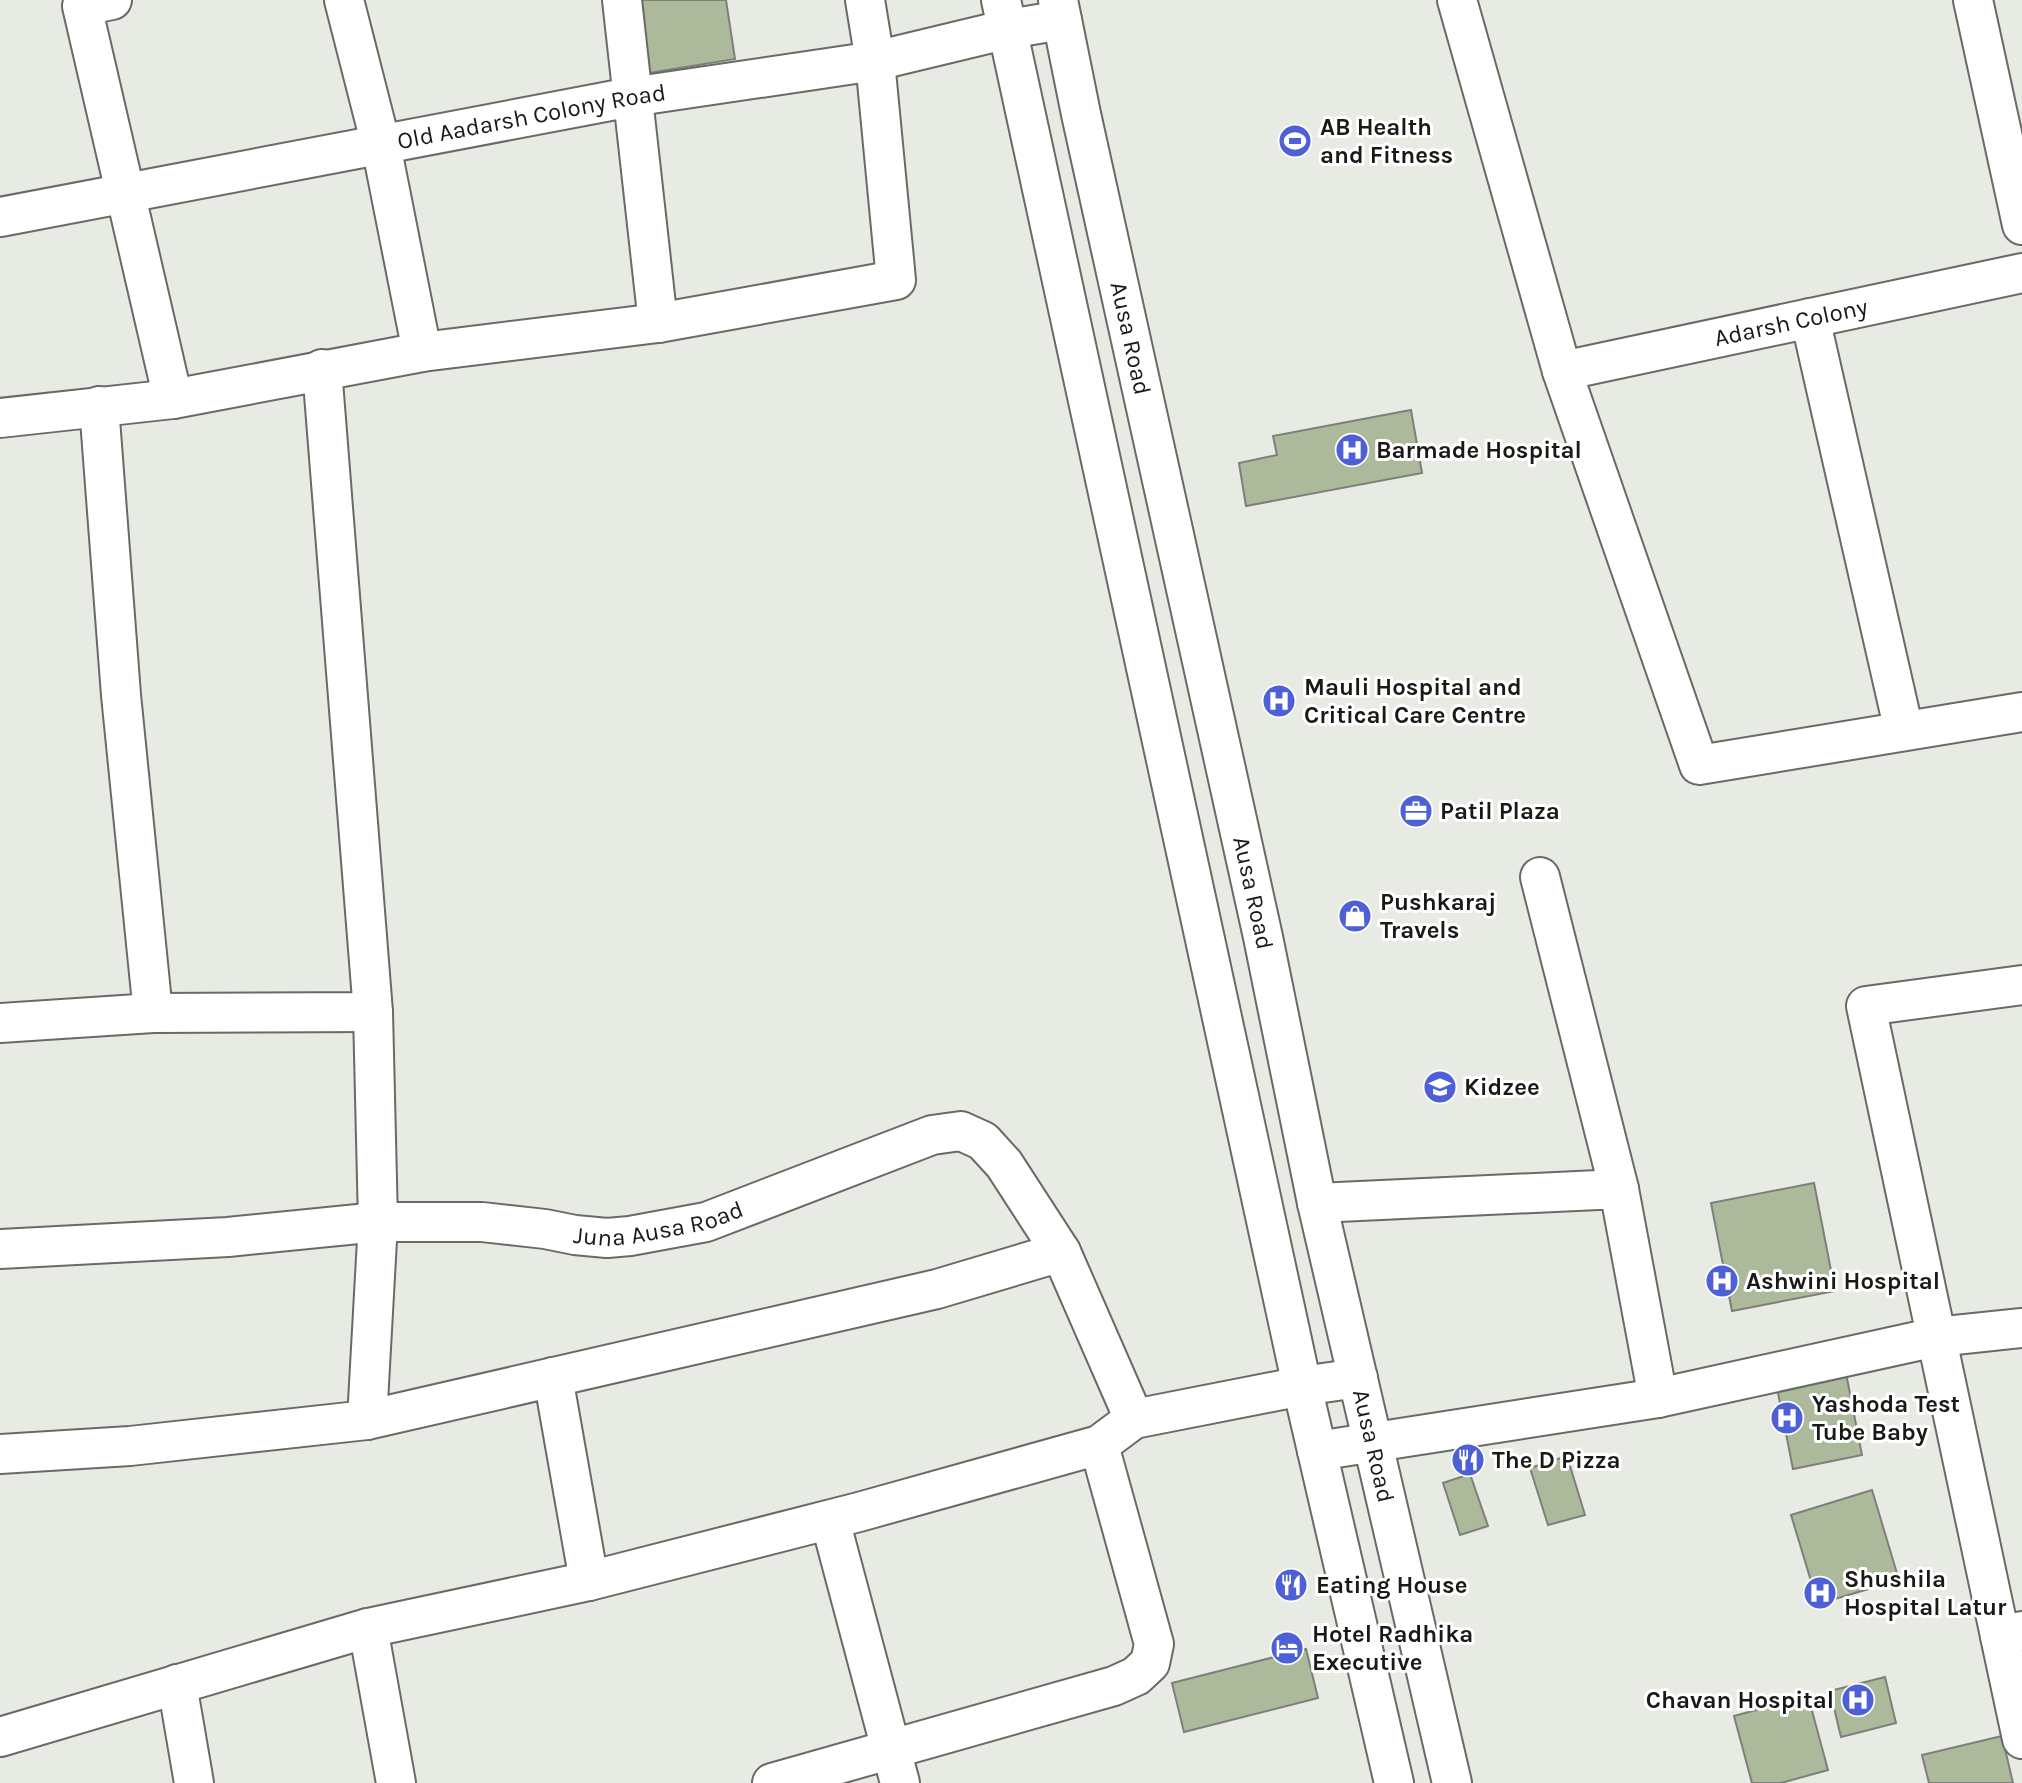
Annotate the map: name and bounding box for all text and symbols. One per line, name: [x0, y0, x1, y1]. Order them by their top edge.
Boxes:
street label: Old Aadarsh Colony Road: [395, 78, 668, 155]
place label: AB Health and Fitness: [1320, 113, 1453, 169]
sports icon: AB Health and Fitness: [1276, 122, 1314, 160]
street label: Ausa Road: [1104, 279, 1157, 398]
street label: Adarsh Colony: [1712, 292, 1870, 352]
hospital icon: Barmade Hospital: [1333, 431, 1371, 469]
place label: Barmade Hospital: [1376, 436, 1582, 464]
place label: Mauli Hospital and Critical Care Centre: [1304, 673, 1526, 729]
hospital icon: Mauli Hospital and Critical Care Centre: [1260, 682, 1298, 720]
office icon: Patil Plaza: [1397, 792, 1435, 830]
place label: Patil Plaza: [1440, 797, 1560, 825]
street label: Ausa Road: [1227, 834, 1279, 952]
place label: Pushkaraj Travels: [1380, 888, 1496, 944]
shop icon: Pushkaraj Travels: [1336, 897, 1374, 935]
school or university icon: Kidzee: [1421, 1068, 1459, 1106]
place label: Kidzee: [1464, 1073, 1540, 1101]
street label: Juna Ausa Road: [572, 1195, 747, 1252]
hospital icon: Ashwini Hospital: [1703, 1262, 1741, 1300]
place label: Ashwini Hospital: [1746, 1267, 1940, 1295]
street label: Ausa Road: [1347, 1387, 1400, 1505]
place label: Yashoda Test Tube Baby: [1812, 1390, 1960, 1446]
hospital icon: Yashoda Test Tube Baby: [1768, 1399, 1806, 1437]
restaurant icon: The D Pizza: [1449, 1441, 1487, 1479]
place label: The D Pizza: [1492, 1446, 1621, 1474]
place label: Shushila Hospital Latur: [1844, 1565, 2007, 1621]
restaurant icon: Eating House: [1272, 1566, 1310, 1604]
place label: Eating House: [1316, 1571, 1467, 1599]
hospital icon: Shushila Hospital Latur: [1801, 1574, 1839, 1612]
place label: Hotel Radhika Executive: [1312, 1620, 1473, 1676]
hotel icon: Hotel Radhika Executive: [1268, 1629, 1306, 1667]
hospital icon: Chavan Hospital: [1839, 1681, 1877, 1719]
place label: Chavan Hospital: [1646, 1686, 1834, 1714]

